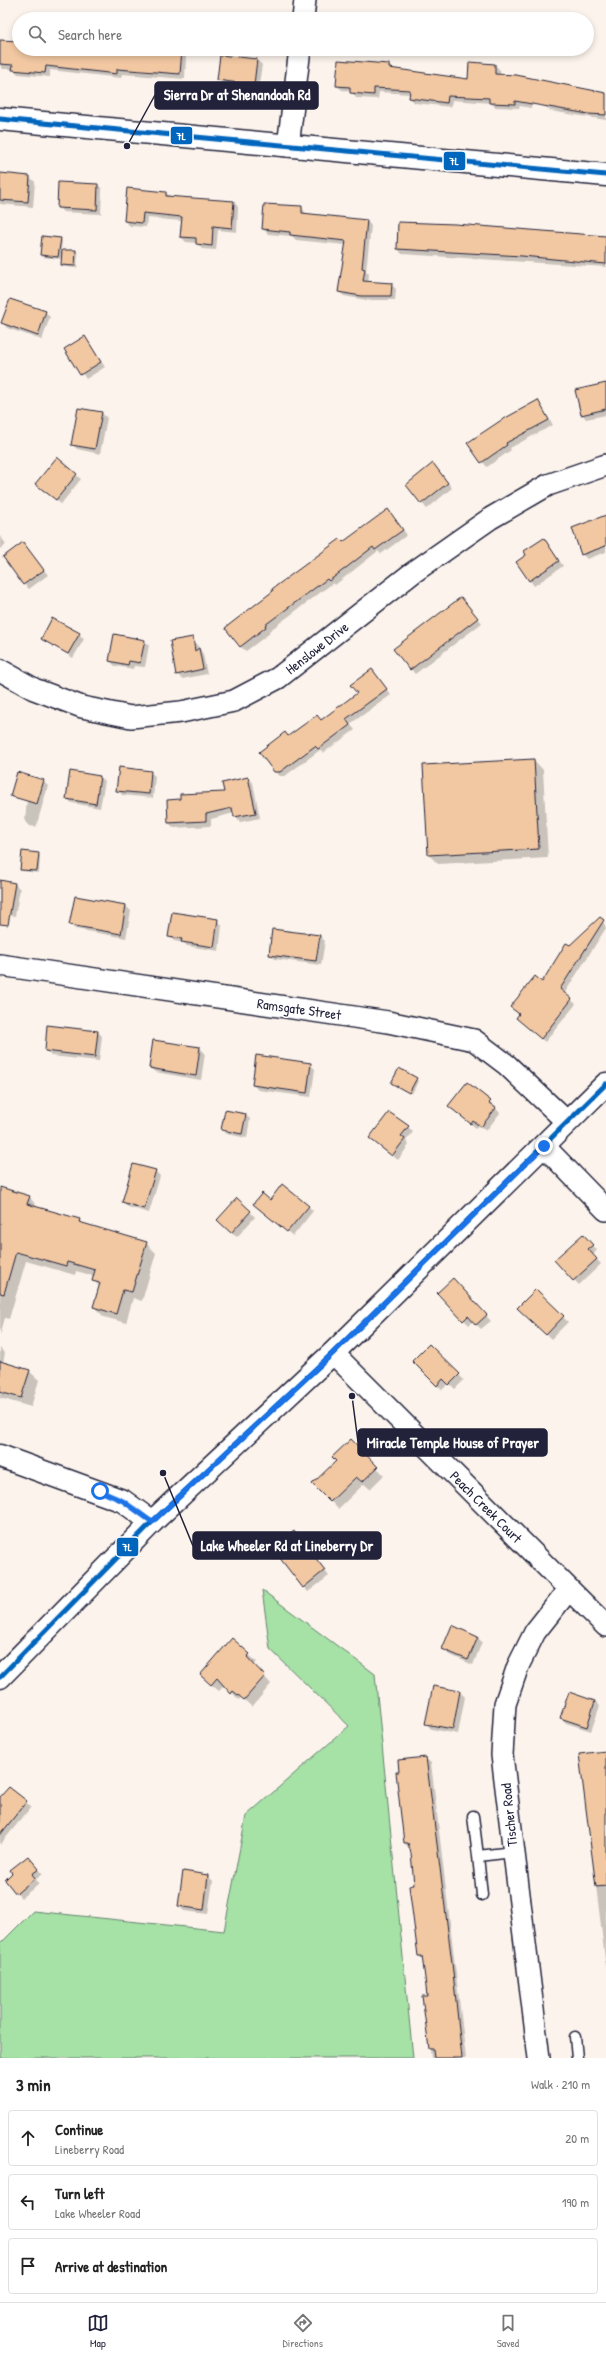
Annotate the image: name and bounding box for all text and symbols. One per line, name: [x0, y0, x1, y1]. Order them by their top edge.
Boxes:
search box: [12, 12, 594, 56]
icon: search: [26, 23, 48, 45]
text: Search here: [58, 24, 122, 45]
callout: Sierra Dr at Shenandoah Rd: [155, 82, 318, 109]
text: Sierra Dr at Shenandoah Rd: [164, 84, 311, 105]
line badge: 7L: [170, 126, 193, 145]
text: 7L: [175, 129, 187, 143]
line badge: 7L: [443, 151, 466, 171]
text: 7L: [448, 154, 460, 168]
street label: Henslowe Drive: [281, 617, 352, 678]
street label: Ramsgate Street: [256, 993, 342, 1025]
route end: [535, 1137, 553, 1155]
callout: Miracle Temple House of Prayer: [358, 1429, 547, 1456]
text: Miracle Temple House of Prayer: [367, 1432, 539, 1454]
street label: Peach Creek Court: [446, 1466, 527, 1547]
route start: [91, 1482, 109, 1500]
callout: Lake Wheeler Rd at Lineberry Dr: [193, 1532, 381, 1559]
text: Lake Wheeler Rd at Lineberry Dr: [201, 1535, 373, 1557]
line badge: 7L: [116, 1537, 139, 1557]
text: 7L: [121, 1540, 133, 1554]
street label: Tischer Road: [496, 1782, 521, 1848]
text: 3 min: [16, 2073, 51, 2096]
text: Walk · 210 m: [531, 2075, 590, 2093]
text: Continue: [55, 2119, 103, 2140]
icon: ahead: [17, 2127, 39, 2149]
text: 20 m: [565, 2129, 589, 2147]
text: Lineberry Road: [55, 2140, 124, 2158]
text: Turn left: [55, 2183, 105, 2204]
icon: left: [17, 2191, 39, 2213]
text: 190 m: [562, 2193, 589, 2211]
text: Lake Wheeler Road: [55, 2204, 140, 2222]
icon: arrive: [17, 2255, 39, 2277]
text: Arrive at destination: [55, 2256, 167, 2277]
tab: Map: [87, 2312, 109, 2350]
tab: Directions: [283, 2312, 323, 2350]
tab: Saved: [497, 2312, 519, 2350]

